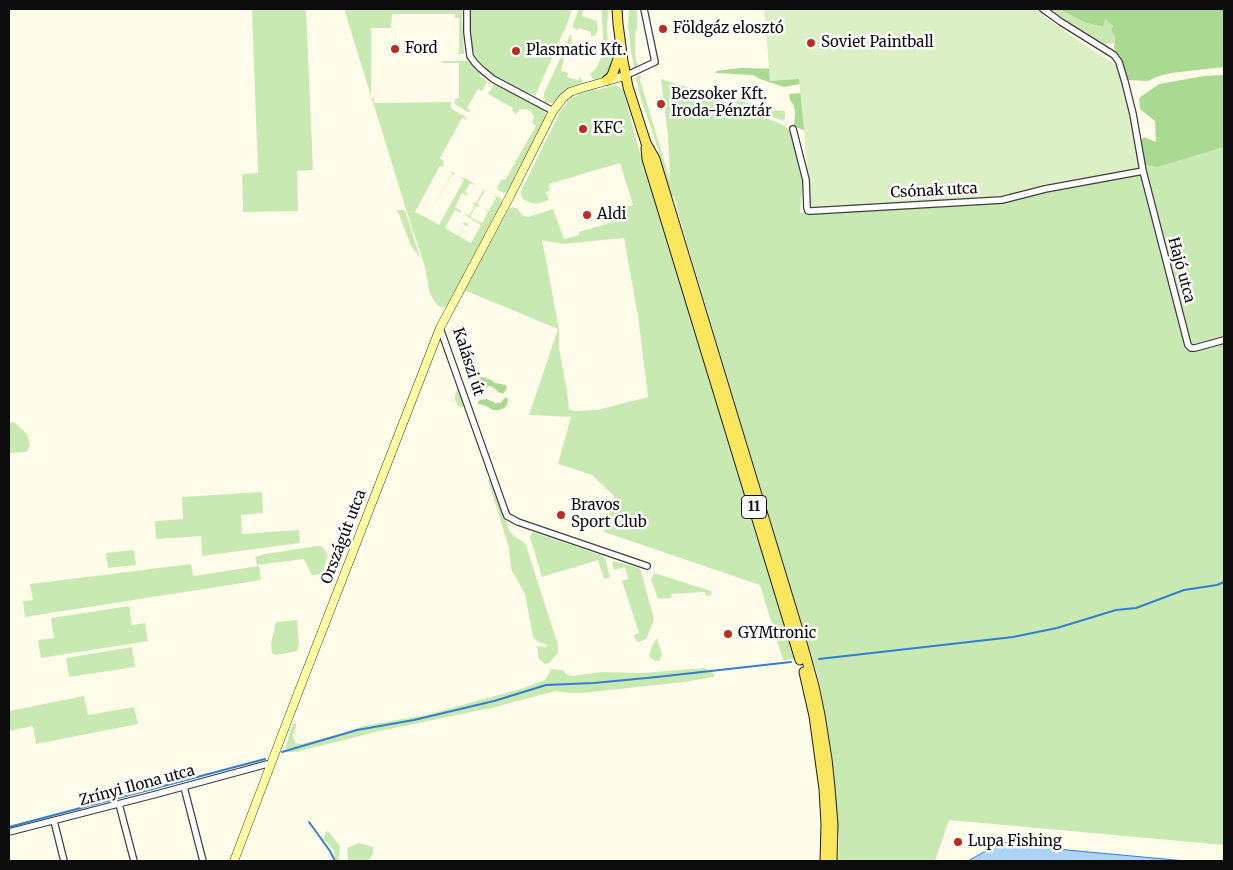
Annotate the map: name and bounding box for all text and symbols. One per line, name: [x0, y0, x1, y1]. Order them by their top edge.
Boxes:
place label: Földgáz elosztó: [673, 20, 784, 38]
marker: Földgáz elosztó: [657, 23, 669, 35]
place label: Soviet Paintball: [821, 34, 934, 52]
marker: Soviet Paintball: [805, 37, 817, 49]
place label: Ford: [405, 40, 438, 58]
place label: Plasmatic Kft.: [526, 42, 626, 60]
marker: Ford: [389, 43, 401, 55]
marker: Plasmatic Kft.: [510, 45, 522, 57]
place label: Bezsoker Kft. Iroda-Pénztár: [671, 86, 772, 121]
marker: Bezsoker Kft. Iroda-Pénztár: [655, 98, 667, 110]
place label: KFC: [593, 120, 623, 138]
marker: KFC: [577, 123, 589, 135]
street label: Csónak utca: [890, 180, 978, 202]
place label: Aldi: [597, 206, 626, 224]
marker: Aldi: [581, 209, 593, 221]
street label: Hajó utca: [1164, 235, 1198, 305]
street label: Kalászi út: [449, 326, 487, 398]
street label: Országút utca: [318, 487, 370, 587]
road number: 11: [742, 496, 766, 518]
place label: Bravos Sport Club: [571, 497, 647, 532]
marker: Bravos Sport Club: [555, 509, 567, 521]
place label: GYMtronic: [738, 625, 816, 643]
marker: GYMtronic: [722, 628, 734, 640]
street label: Zrínyi Ilona utca: [77, 762, 197, 810]
place label: Lupa Fishing: [968, 833, 1062, 851]
marker: Lupa Fishing: [952, 836, 964, 848]

